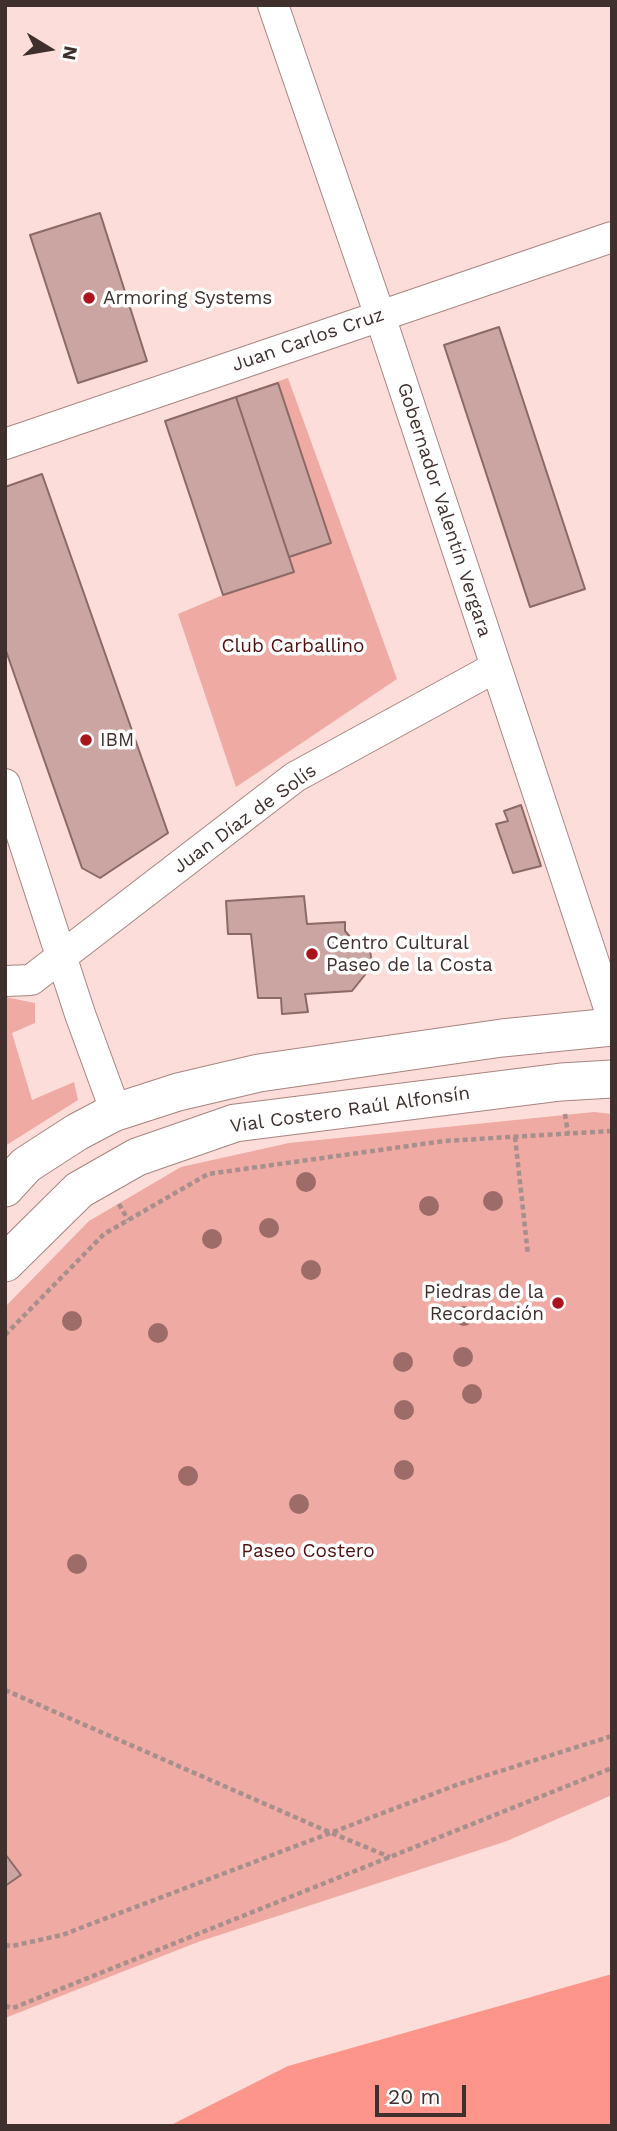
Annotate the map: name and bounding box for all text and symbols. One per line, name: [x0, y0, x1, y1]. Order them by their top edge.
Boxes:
north arrow: [14, 14, 84, 84]
text: N: [57, 44, 83, 62]
place label: Armoring Systems: [103, 287, 272, 309]
marker: Armoring Systems: [81, 290, 97, 306]
street label: Juan Carlos Cruz: [229, 303, 387, 377]
street label: Gobernador Valentín Vergara: [392, 380, 496, 640]
park label: Club Carballino: [221, 635, 365, 657]
place label: IBM: [100, 729, 134, 751]
marker: IBM: [78, 732, 94, 748]
street label: Juan Díaz de Solís: [169, 759, 321, 879]
place label: Centro Cultural Paseo de la Costa: [326, 932, 493, 976]
marker: Centro Cultural Paseo de la Costa: [304, 946, 320, 962]
street label: Vial Costero Raúl Alfonsín: [229, 1082, 471, 1138]
place label: Piedras de la Recordación: [424, 1281, 544, 1325]
marker: Piedras de la Recordación: [550, 1295, 566, 1311]
park label: Paseo Costero: [241, 1540, 375, 1562]
scale bar: [379, 2072, 470, 2116]
text: 20 m: [388, 2084, 440, 2109]

